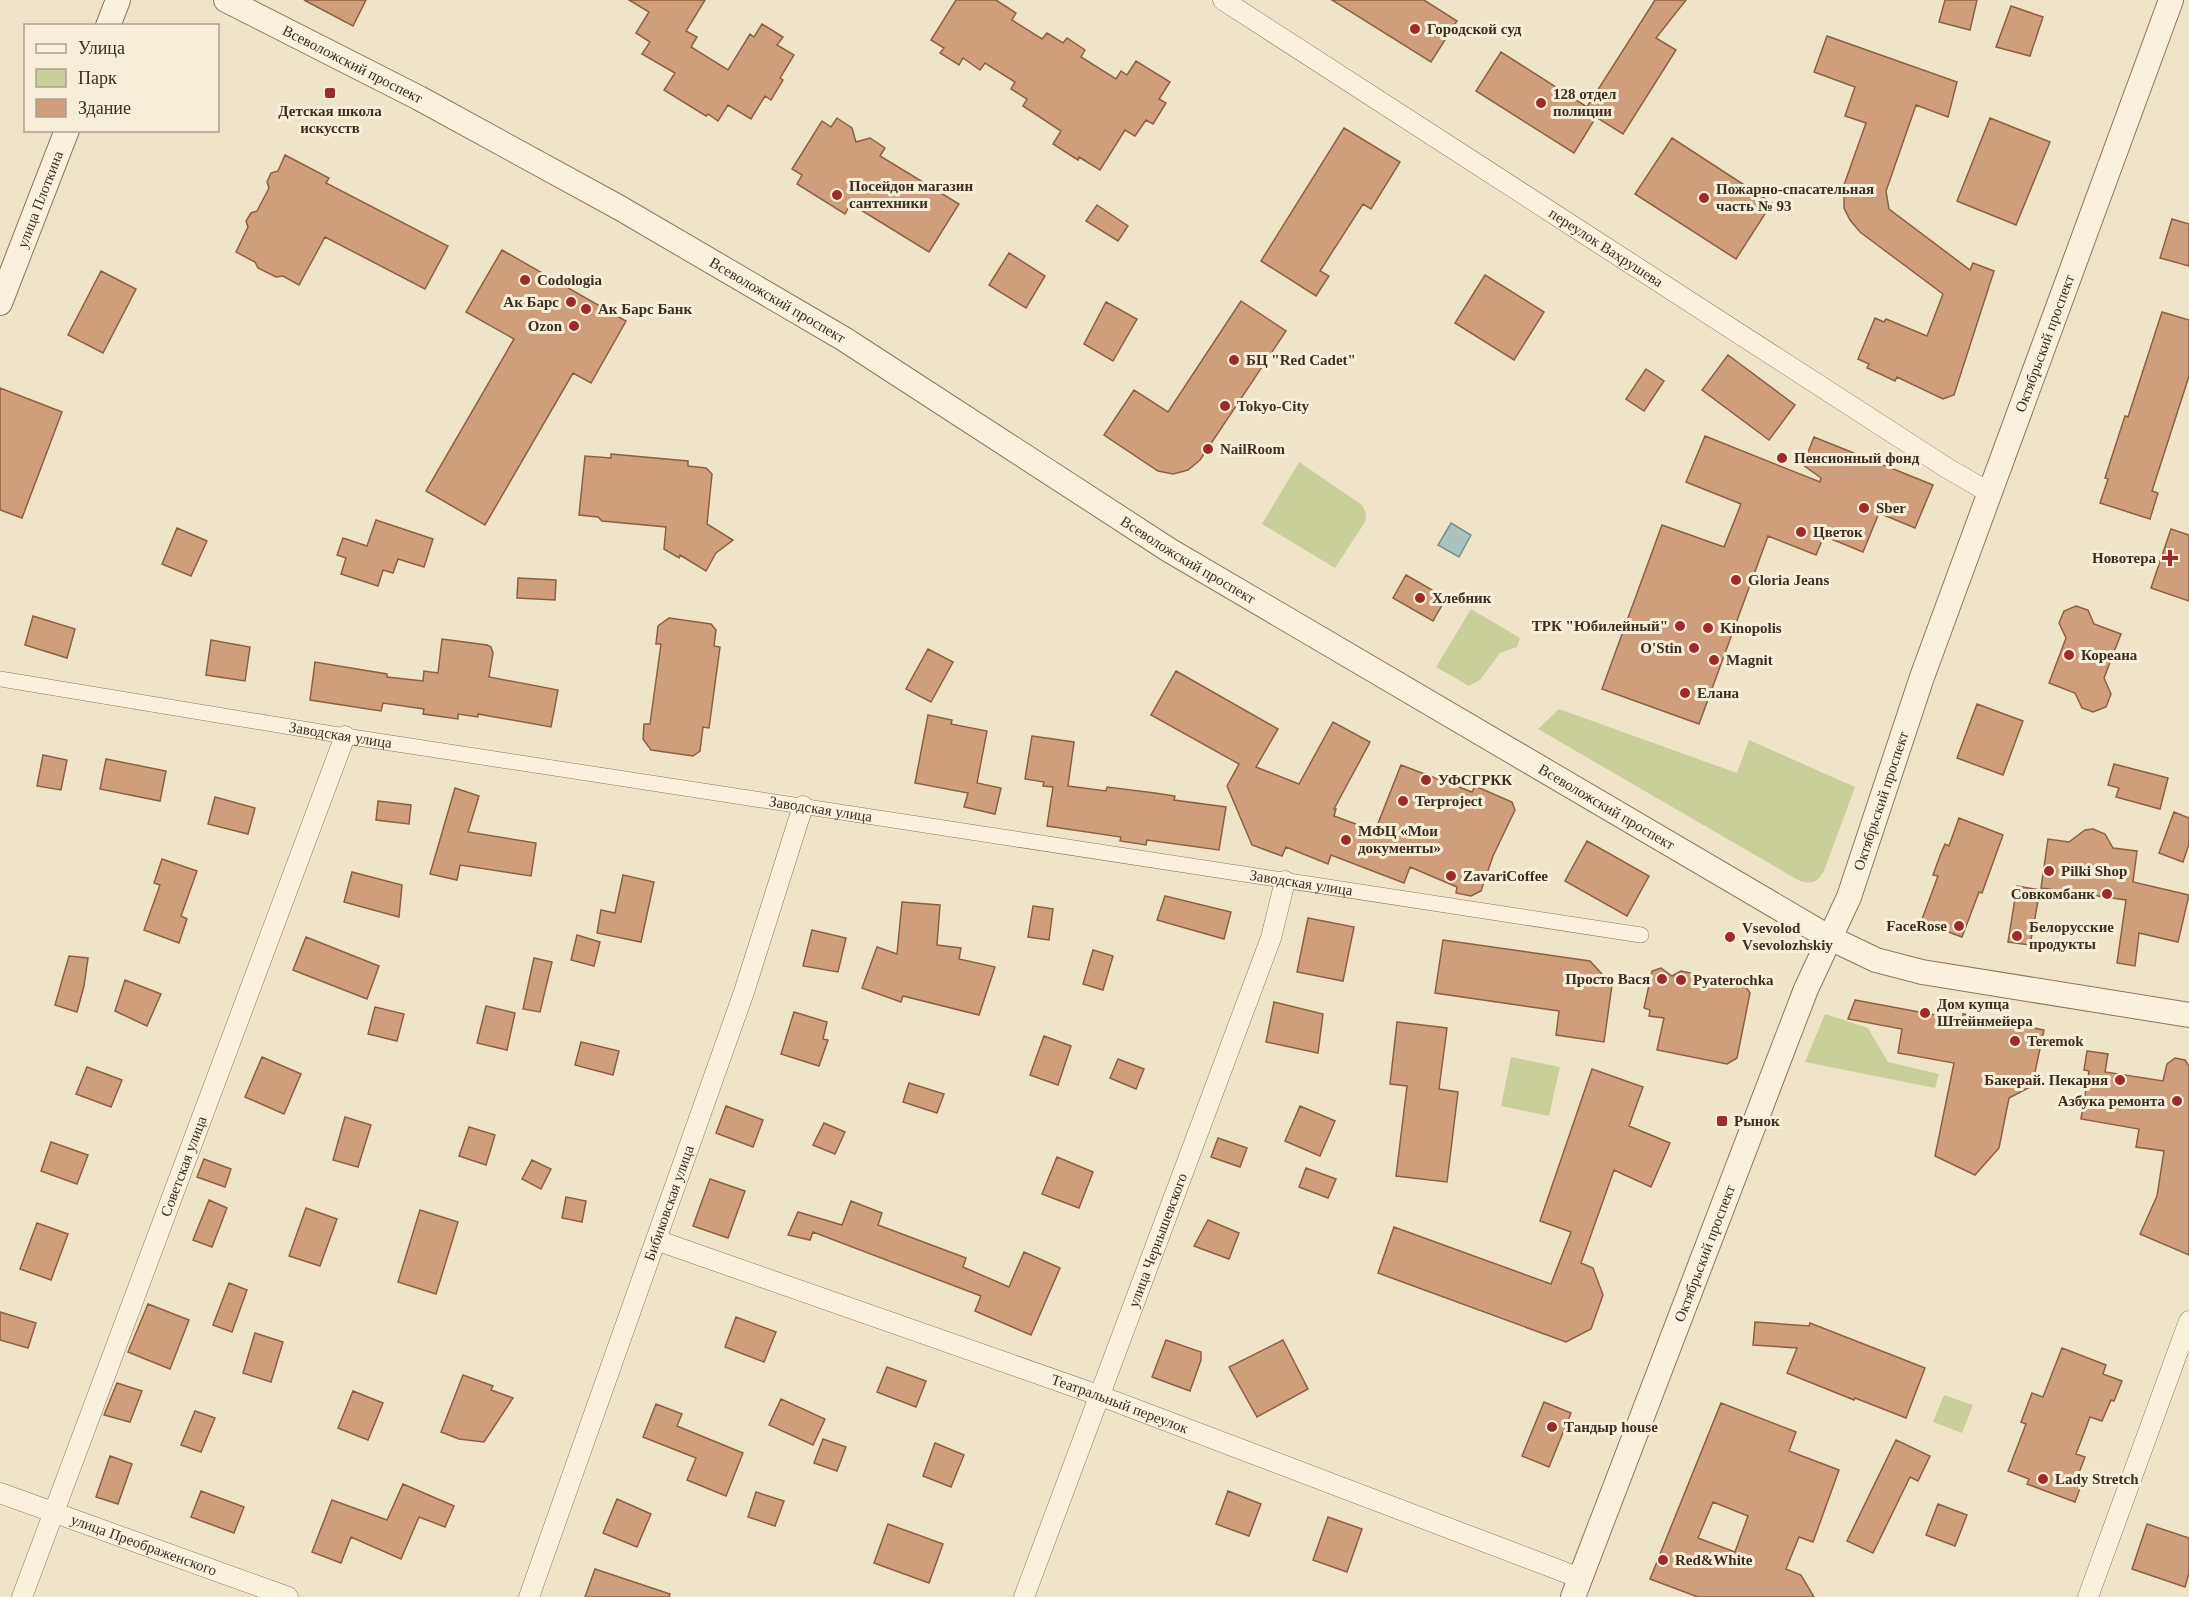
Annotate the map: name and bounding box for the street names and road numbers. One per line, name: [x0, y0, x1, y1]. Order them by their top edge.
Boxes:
street label: Всеволожский проспект: [280, 22, 426, 107]
street label: улица Плоткина: [14, 148, 66, 250]
street label: переулок Вахрушева: [1546, 205, 1666, 290]
street label: Всеволожский проспект: [707, 254, 849, 346]
street label: Октябрьский проспект: [2012, 272, 2077, 414]
street label: Всеволожский проспект: [1118, 513, 1259, 607]
street label: Заводская улица: [288, 719, 393, 751]
street label: Октябрьский проспект: [1850, 729, 1912, 872]
street label: Всеволожский проспект: [1536, 761, 1678, 853]
street label: Заводская улица: [768, 793, 874, 825]
street label: Заводская улица: [1248, 867, 1354, 899]
street label: Советская улица: [157, 1114, 210, 1219]
street label: Бибиковская улица: [641, 1143, 697, 1263]
street label: улица Чернышевского: [1125, 1171, 1190, 1310]
street label: Октябрьский проспект: [1671, 1182, 1738, 1324]
street label: Театральный переулок: [1049, 1371, 1191, 1437]
street label: улица Преображенского: [69, 1511, 219, 1579]

